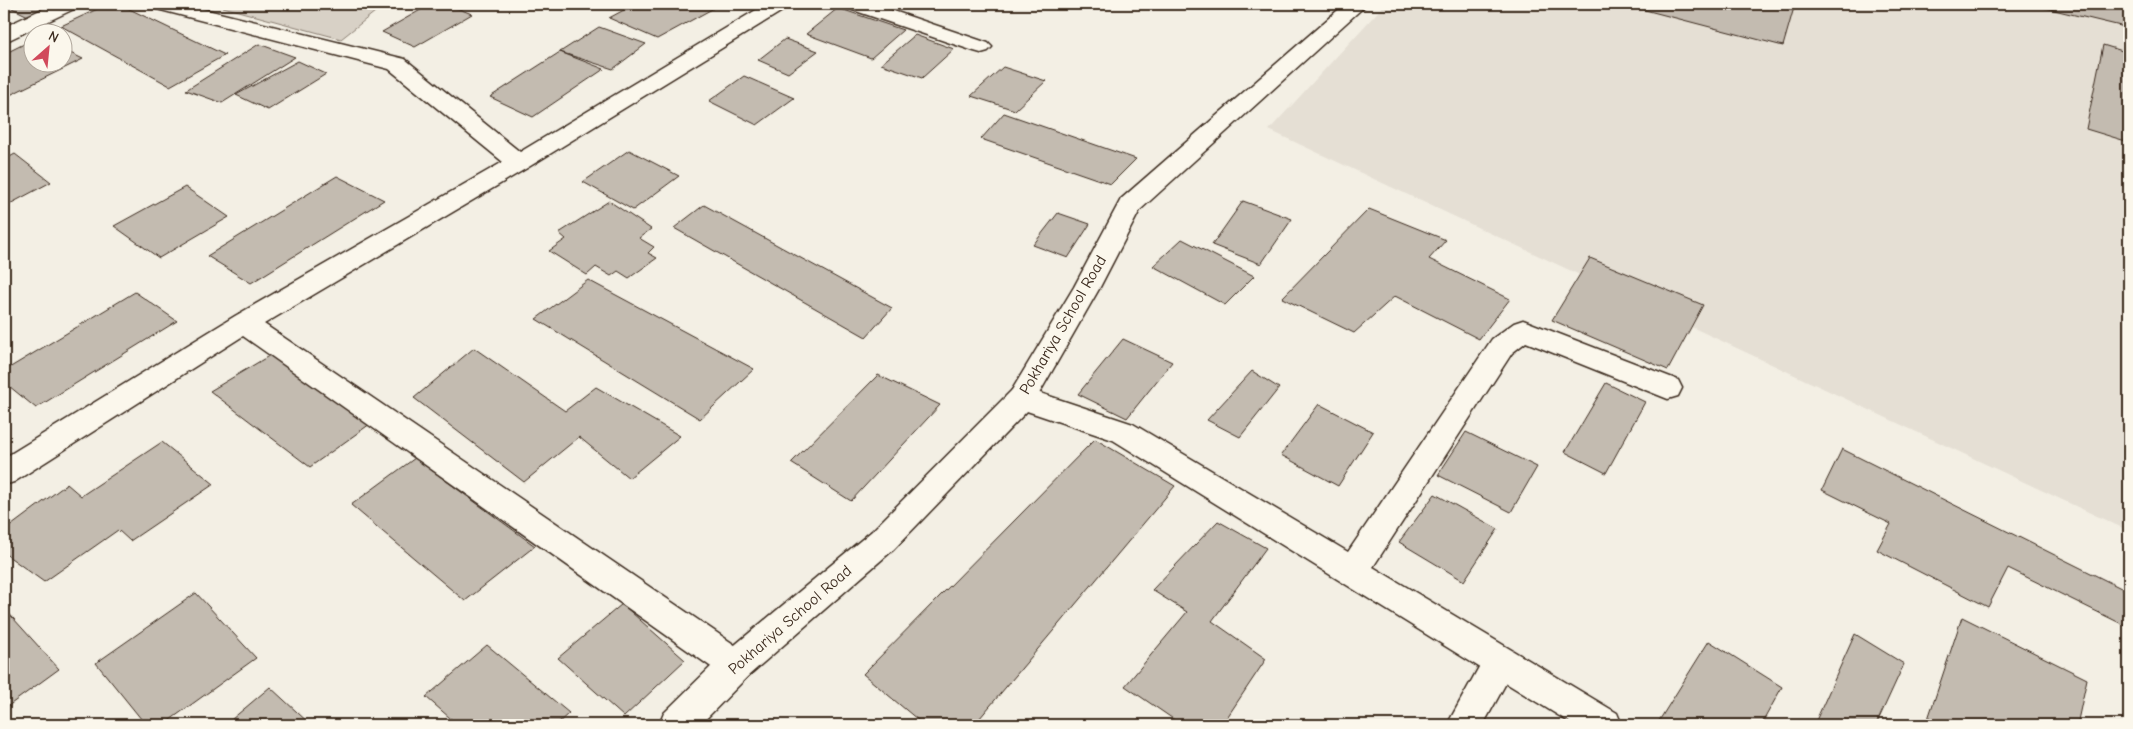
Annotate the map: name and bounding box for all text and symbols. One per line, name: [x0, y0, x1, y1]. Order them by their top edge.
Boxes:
north arrow: [22, 22, 72, 72]
text: N: [46, 27, 62, 47]
street label: Pokhariya School Road: [1016, 252, 1110, 398]
street label: Pokhariya School Road: [725, 562, 855, 678]

